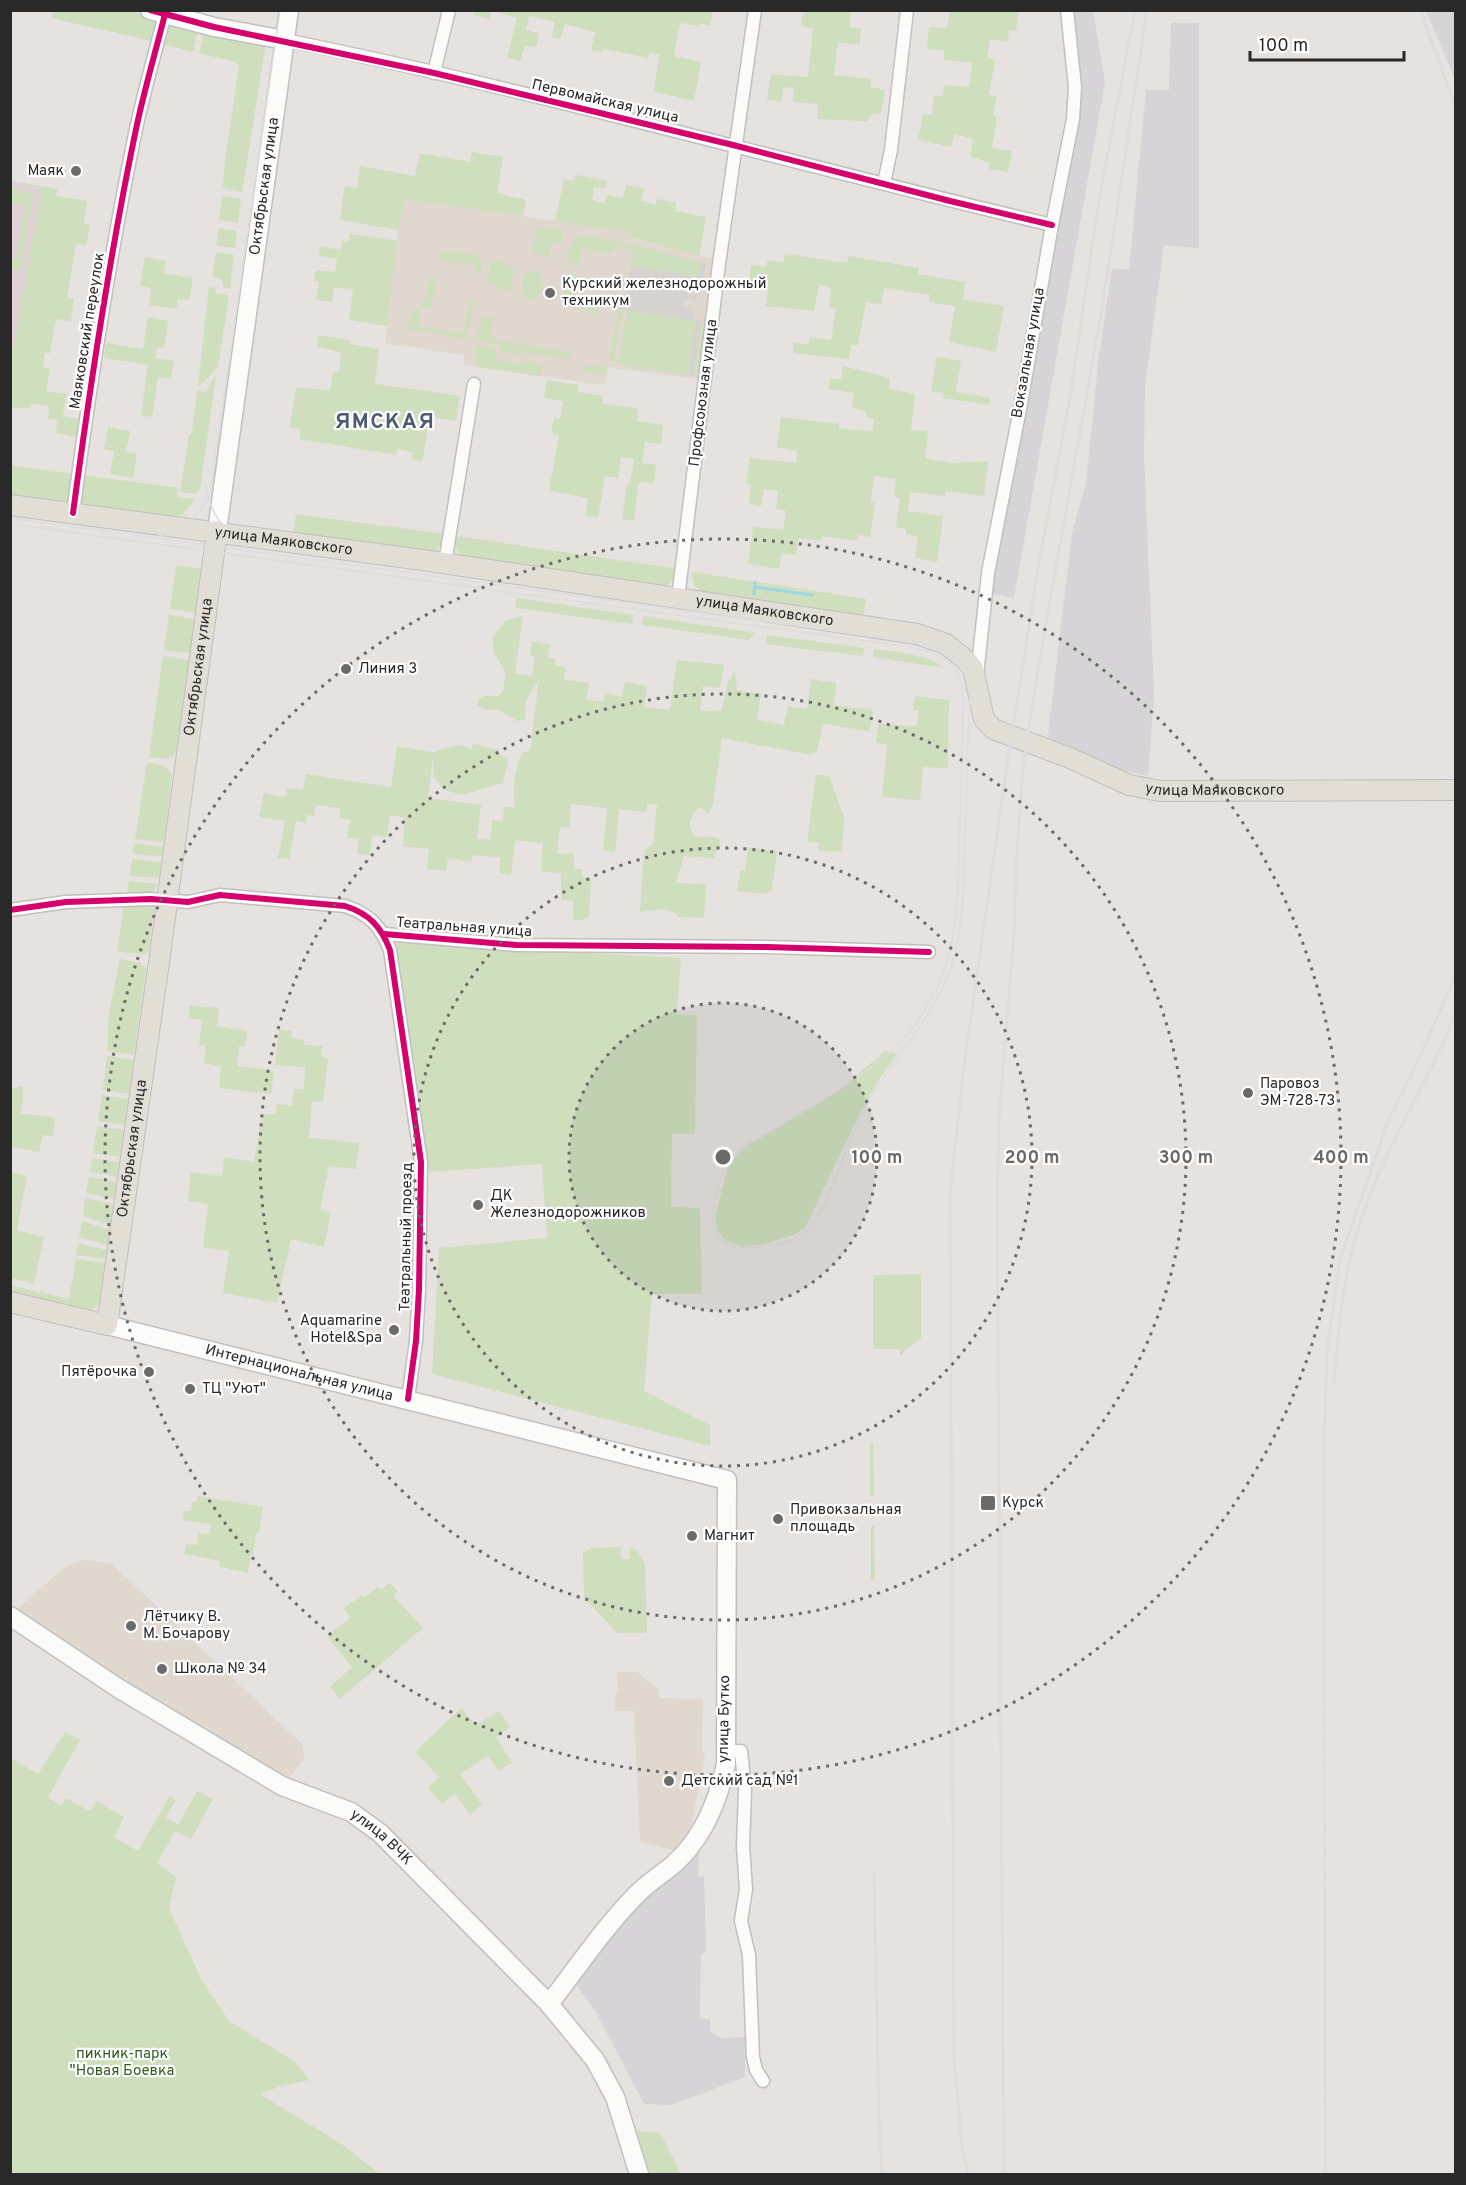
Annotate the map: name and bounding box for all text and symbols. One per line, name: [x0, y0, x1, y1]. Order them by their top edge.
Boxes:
scale bar: [1250, 24, 1404, 62]
text: 100 m: [1259, 35, 1308, 58]
street label: Первомайская улица: [530, 76, 680, 128]
street label: Октябрьская улица: [246, 116, 284, 256]
place label: Маяк: [27, 162, 64, 181]
marker: Маяк: [69, 164, 83, 178]
street label: Маяковский переулок: [66, 251, 110, 411]
place label: Курский железнодорожный техникум: [562, 275, 767, 311]
marker: Курский железнодорожный техникум: [543, 286, 557, 300]
street label: Вокзальная улица: [1008, 286, 1050, 420]
street label: Профсоюзная улица: [686, 318, 722, 468]
district label: ЯМСКАЯ: [335, 409, 435, 436]
street label: улица Маяковского: [213, 523, 354, 560]
street label: улица Маяковского: [694, 591, 835, 631]
street label: Октябрьская улица: [180, 597, 217, 737]
place label: Линия 3: [358, 660, 417, 679]
marker: Линия 3: [339, 662, 353, 676]
street label: улица Маяковского: [1144, 779, 1284, 801]
street label: Театральная улица: [395, 914, 533, 942]
place label: Паровоз ЭМ-728-73: [1260, 1075, 1335, 1111]
street label: Октябрьская улица: [113, 1078, 152, 1219]
marker: Паровоз ЭМ-728-73: [1241, 1086, 1255, 1100]
centre of rings: [713, 1147, 733, 1167]
text: 100 m: [851, 1147, 903, 1170]
text: 200 m: [1004, 1147, 1060, 1170]
text: 300 m: [1159, 1147, 1213, 1170]
text: 400 m: [1313, 1147, 1369, 1170]
street label: Театральный проезд: [396, 1162, 418, 1312]
place label: ДК Железнодорожников: [490, 1187, 646, 1223]
marker: ДК Железнодорожников: [471, 1198, 485, 1212]
place label: Aquamarine Hotel&Spa: [300, 1312, 382, 1348]
marker: Aquamarine Hotel&Spa: [387, 1323, 401, 1337]
street label: Интернациональная улица: [203, 1340, 395, 1406]
place label: Пятёрочка: [61, 1363, 137, 1382]
marker: Пятёрочка: [142, 1365, 156, 1379]
place label: ТЦ "Уют": [202, 1380, 266, 1399]
marker: ТЦ "Уют": [183, 1382, 197, 1396]
marker: Курск: [979, 1494, 997, 1512]
place label: Курск: [1002, 1494, 1044, 1513]
place label: Привокзальная площадь: [790, 1501, 902, 1537]
marker: Привокзальная площадь: [771, 1512, 785, 1526]
place label: Магнит: [704, 1527, 755, 1546]
marker: Магнит: [685, 1529, 699, 1543]
place label: Лётчику В. М. Бочарову: [143, 1608, 230, 1644]
marker: Лётчику В. М. Бочарову: [124, 1619, 138, 1633]
place label: Школа № 34: [174, 1660, 267, 1679]
marker: Школа № 34: [155, 1662, 169, 1676]
street label: улица Бутко: [715, 1675, 735, 1763]
place label: Детский сад №1: [681, 1772, 799, 1791]
marker: Детский сад №1: [662, 1774, 676, 1788]
street label: улица ВЧК: [346, 1805, 416, 1870]
park label: пикник-парк "Новая Боевка: [70, 2045, 174, 2081]

